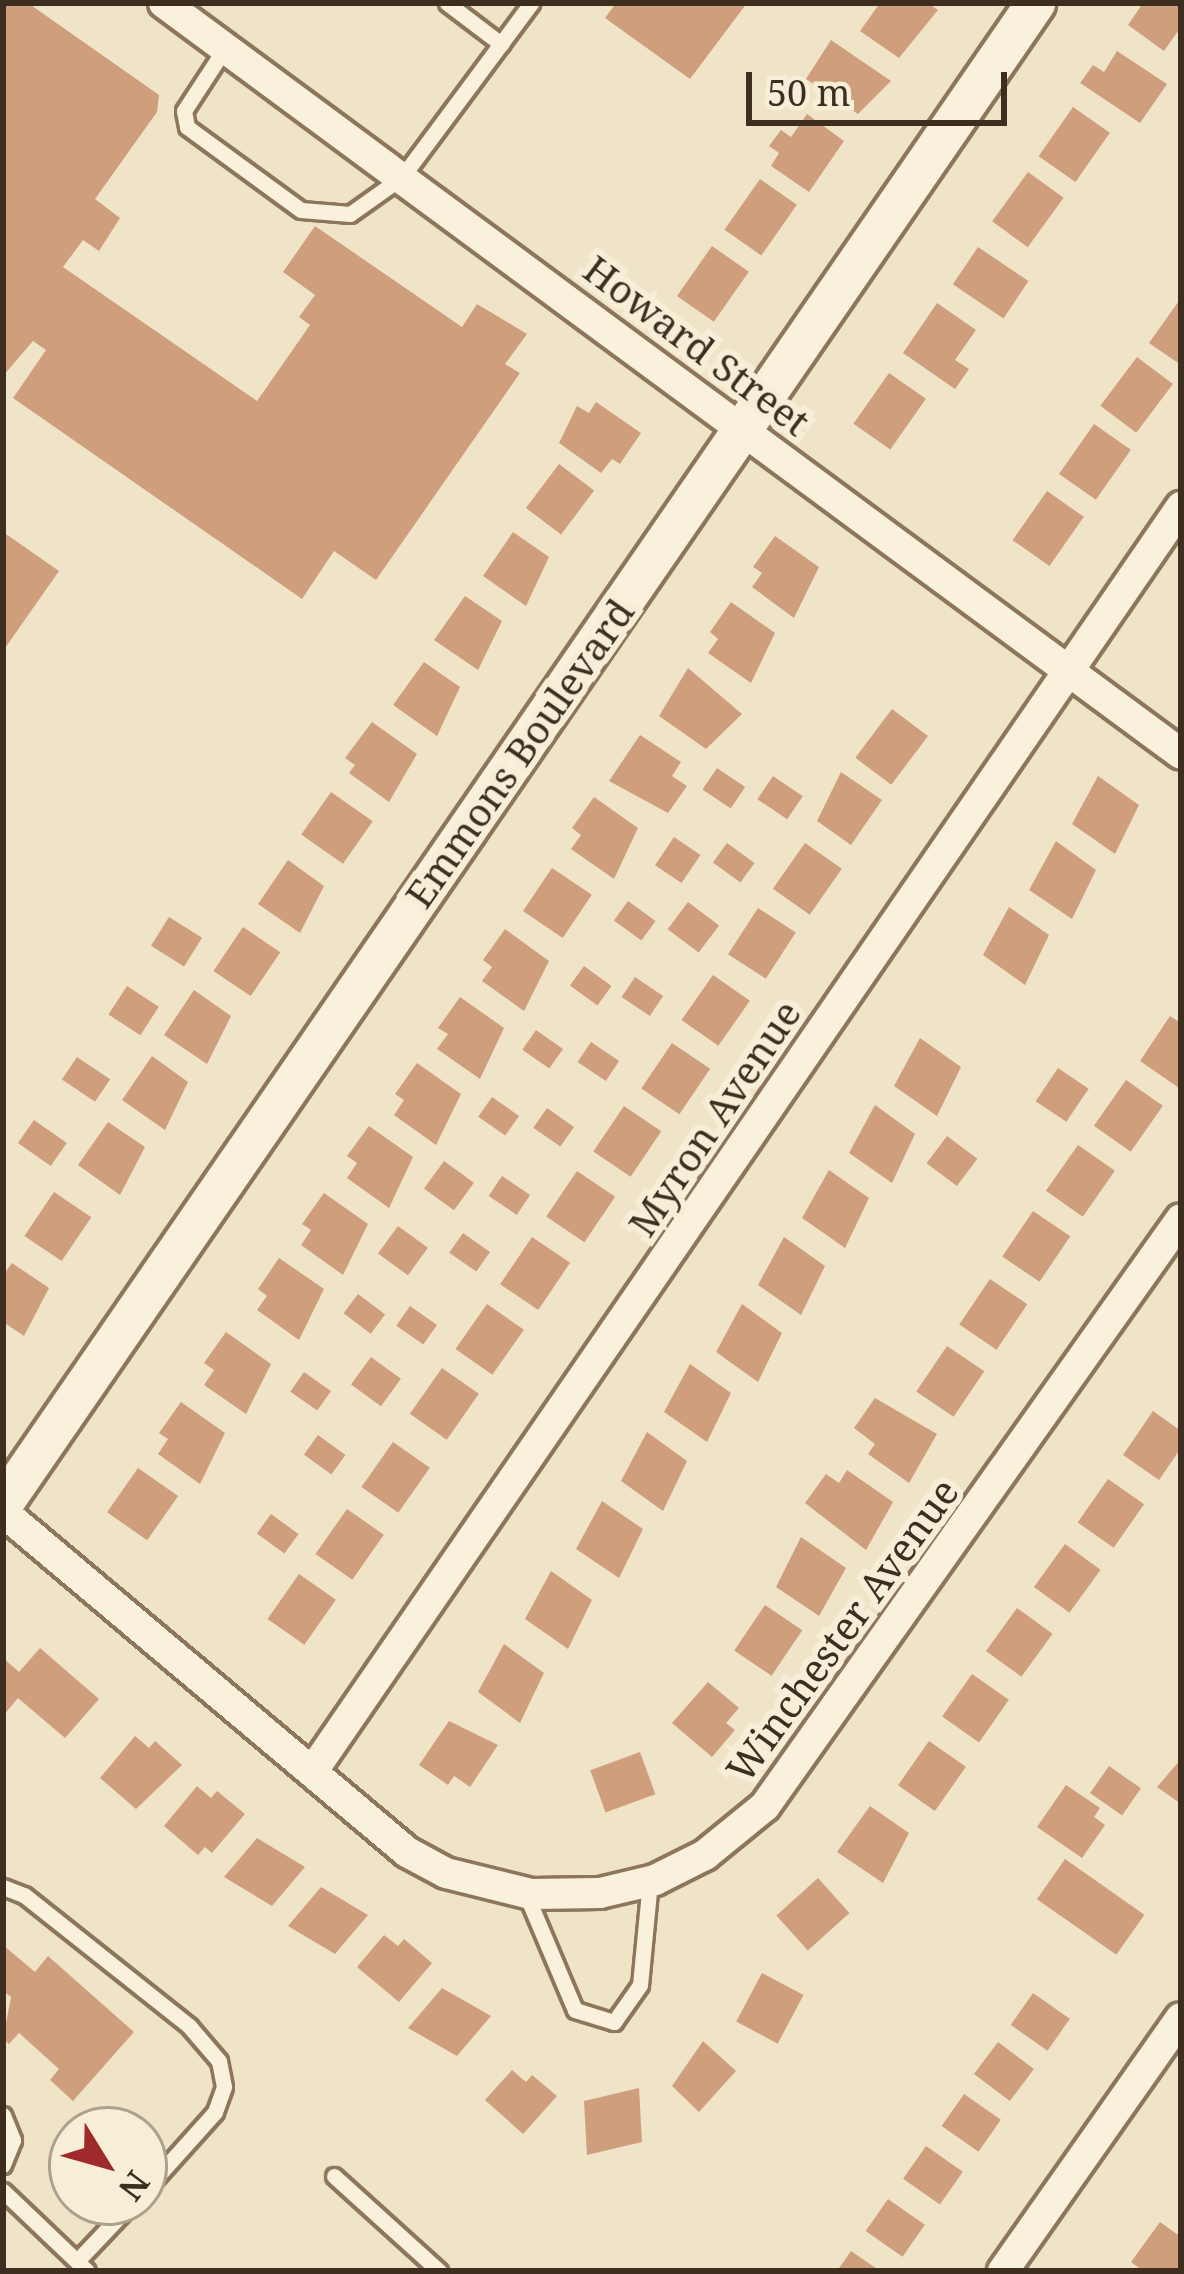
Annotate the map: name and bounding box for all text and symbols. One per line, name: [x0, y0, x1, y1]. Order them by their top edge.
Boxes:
scale bar: [752, 48, 1013, 122]
text: 50 m: [767, 68, 851, 117]
street label: Howard Street: [575, 245, 819, 445]
street label: Emmons Boulevard: [395, 590, 643, 916]
street label: Myron Avenue: [618, 991, 810, 1245]
street label: Winchester Avenue: [716, 1469, 968, 1791]
north arrow: [48, 2106, 168, 2226]
text: N: [109, 2162, 161, 2210]

